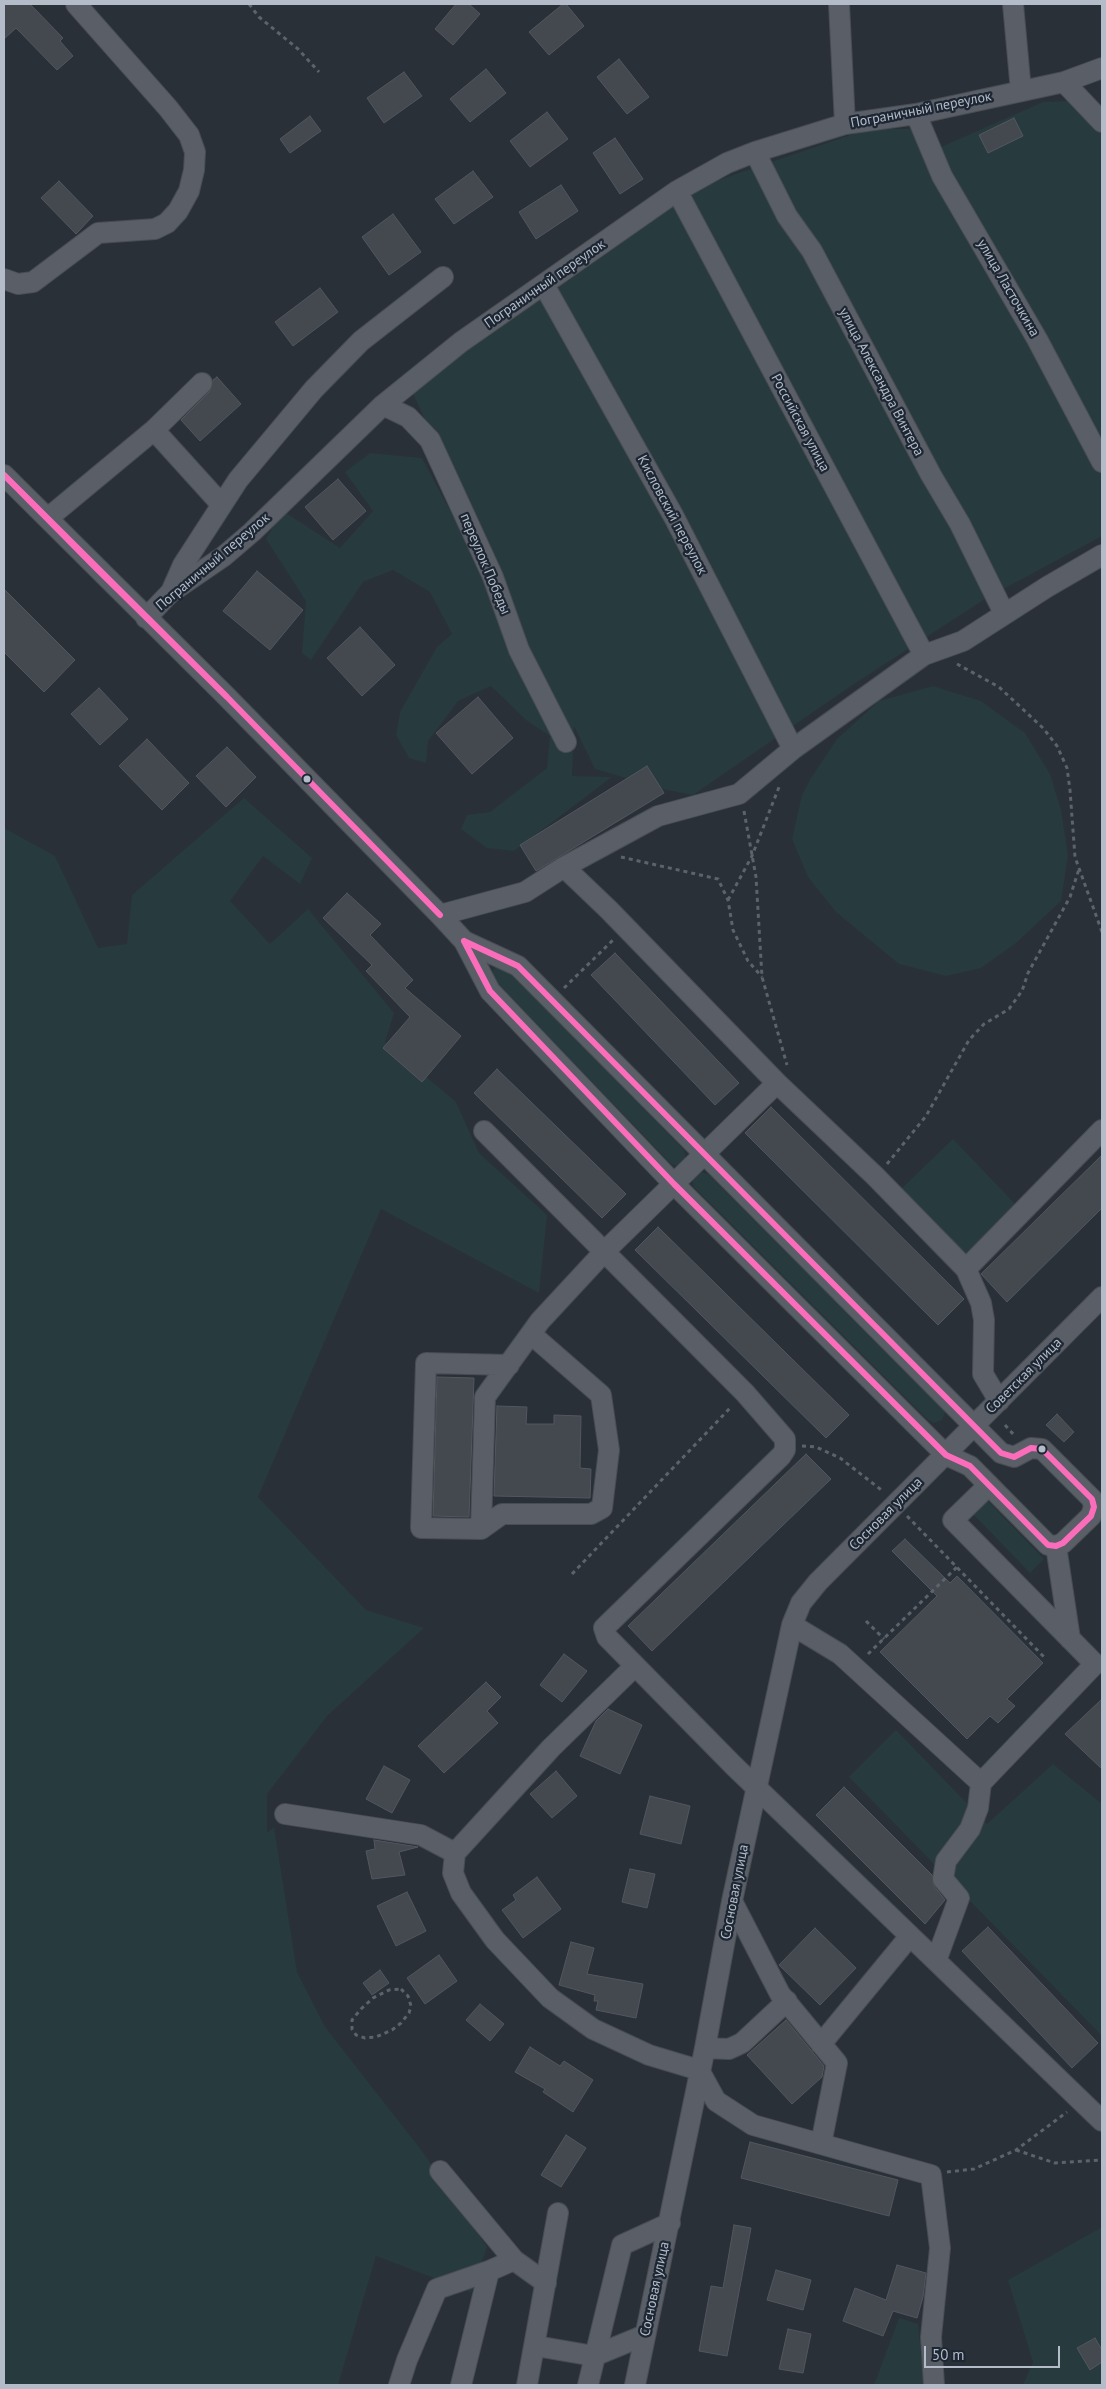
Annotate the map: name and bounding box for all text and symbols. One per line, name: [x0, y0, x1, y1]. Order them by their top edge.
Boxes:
street label: Пограничный переулок: [849, 88, 993, 132]
street label: Пограничный переулок: [481, 236, 609, 332]
street label: улица Ласточкина: [973, 236, 1043, 340]
street label: улица Александра Винтера: [835, 305, 927, 459]
street label: Российская улица: [767, 371, 833, 475]
street label: Кисловский переулок: [633, 452, 711, 578]
street label: Пограничный переулок: [153, 510, 273, 614]
street label: переулок Победы: [456, 511, 514, 617]
unlabelled marker: [302, 774, 312, 784]
street label: Советская улица: [983, 1335, 1065, 1417]
unlabelled marker: [1037, 1444, 1047, 1454]
street label: Сосновая улица: [846, 1474, 926, 1554]
street label: Сосновая улица: [718, 1843, 752, 1941]
street label: Сосновая улица: [637, 2240, 673, 2338]
scale bar: [926, 2336, 1062, 2368]
text: 50 m: [932, 2345, 965, 2364]

